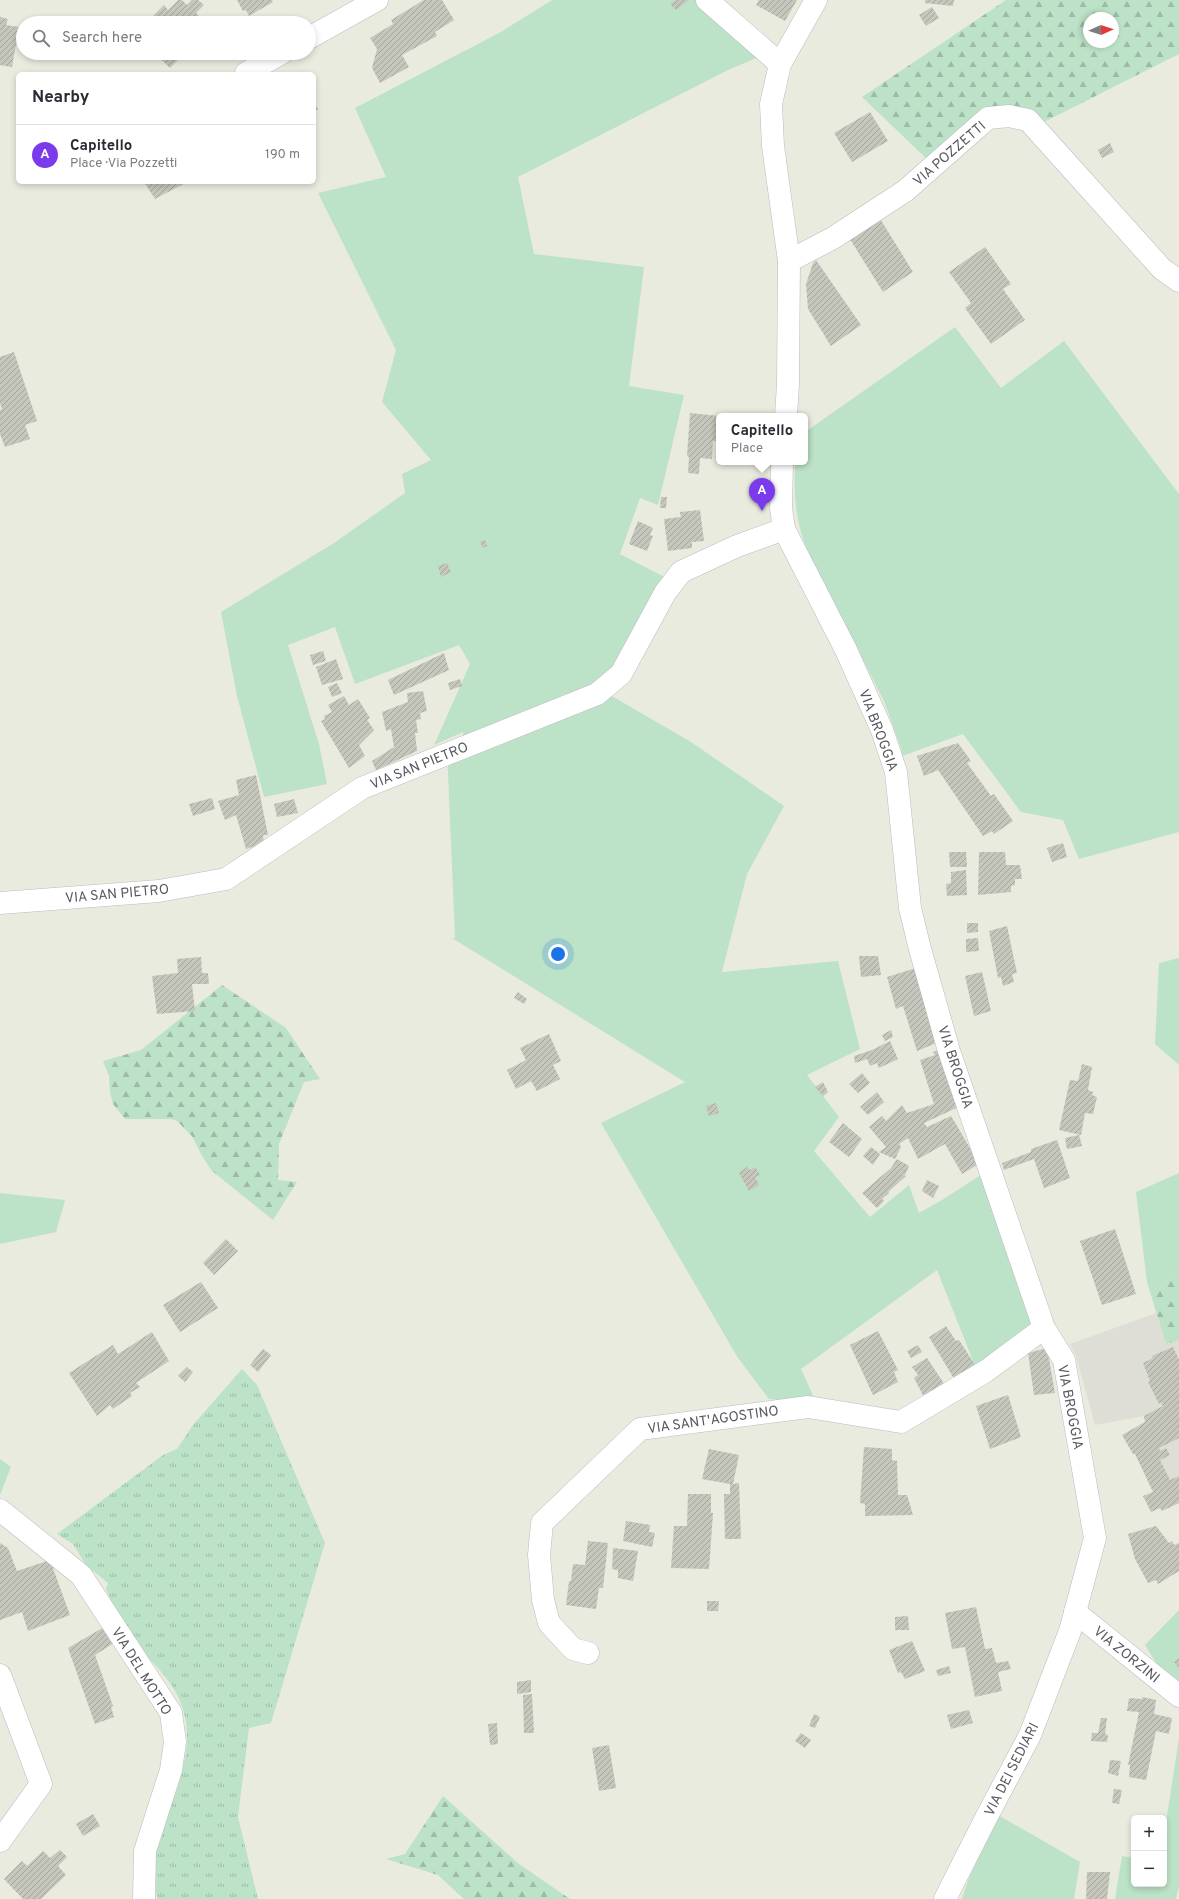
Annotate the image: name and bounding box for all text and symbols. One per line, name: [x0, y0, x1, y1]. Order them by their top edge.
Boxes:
north arrow: [1083, 12, 1119, 48]
search box: [16, 16, 316, 60]
icon: search: [30, 27, 52, 49]
text: Search here: [62, 29, 142, 48]
text: Nearby: [32, 87, 89, 109]
street label: VIA POZZETTI: [910, 118, 990, 190]
text: Capitello: [70, 137, 132, 156]
text: A: [40, 147, 50, 163]
text: 190 m: [265, 147, 300, 163]
text: Place · Via Pozzetti: [70, 156, 177, 172]
popup: [716, 413, 808, 465]
text: Capitello: [731, 422, 793, 441]
text: Place: [731, 441, 763, 457]
pin: A: [749, 478, 775, 511]
street label: VIA BROGGIA: [854, 687, 901, 774]
street label: VIA SAN PIETRO: [368, 739, 471, 794]
street label: VIA SAN PIETRO: [64, 881, 170, 908]
your location: [548, 944, 568, 964]
street label: VIA BROGGIA: [933, 1024, 976, 1111]
street label: VIA BROGGIA: [1053, 1363, 1086, 1451]
street label: VIA SANT'AGOSTINO: [647, 1403, 780, 1438]
street label: VIA ZORZINI: [1090, 1623, 1163, 1687]
street label: VIA DEL MOTTO: [107, 1625, 175, 1719]
street label: VIA DEI SEDIARI: [982, 1720, 1043, 1819]
map controls: [1131, 1815, 1167, 1887]
button: +: [1131, 1815, 1167, 1851]
button: −: [1131, 1851, 1167, 1887]

